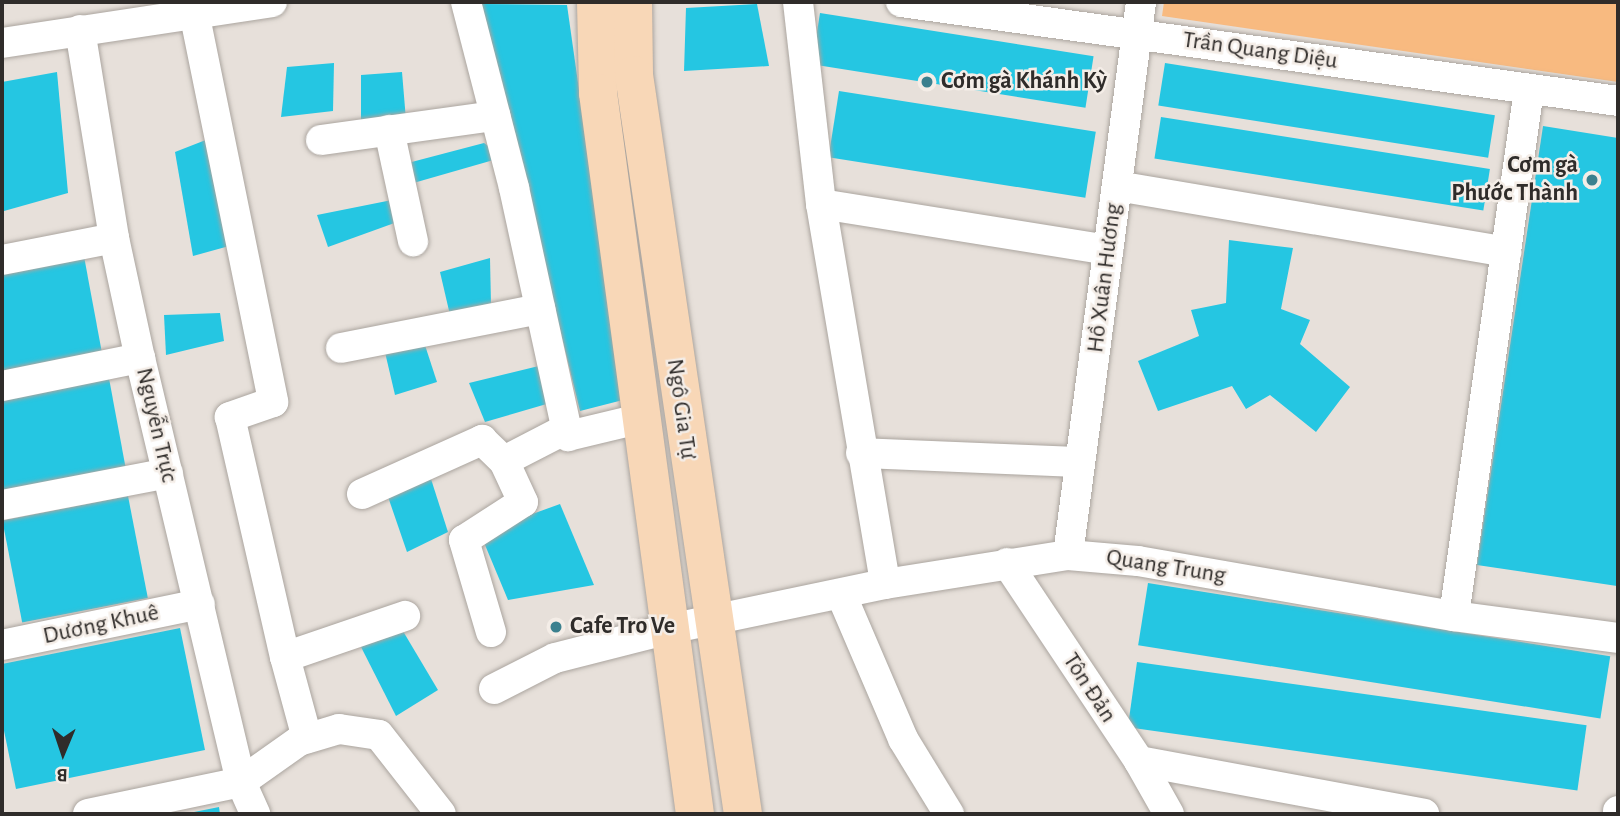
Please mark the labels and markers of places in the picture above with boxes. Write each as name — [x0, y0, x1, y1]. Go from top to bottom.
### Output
place label: Cơm gà Khánh Kỳ — [941, 68, 1107, 96]
marker: Cơm gà Khánh Kỳ — [919, 74, 935, 90]
place label: Cơm gà Phước Thành — [1451, 152, 1578, 208]
marker: Cơm gà Phước Thành — [1584, 172, 1600, 188]
place label: Cafe Tro Ve — [570, 613, 675, 641]
marker: Cafe Tro Ve — [548, 619, 564, 635]

